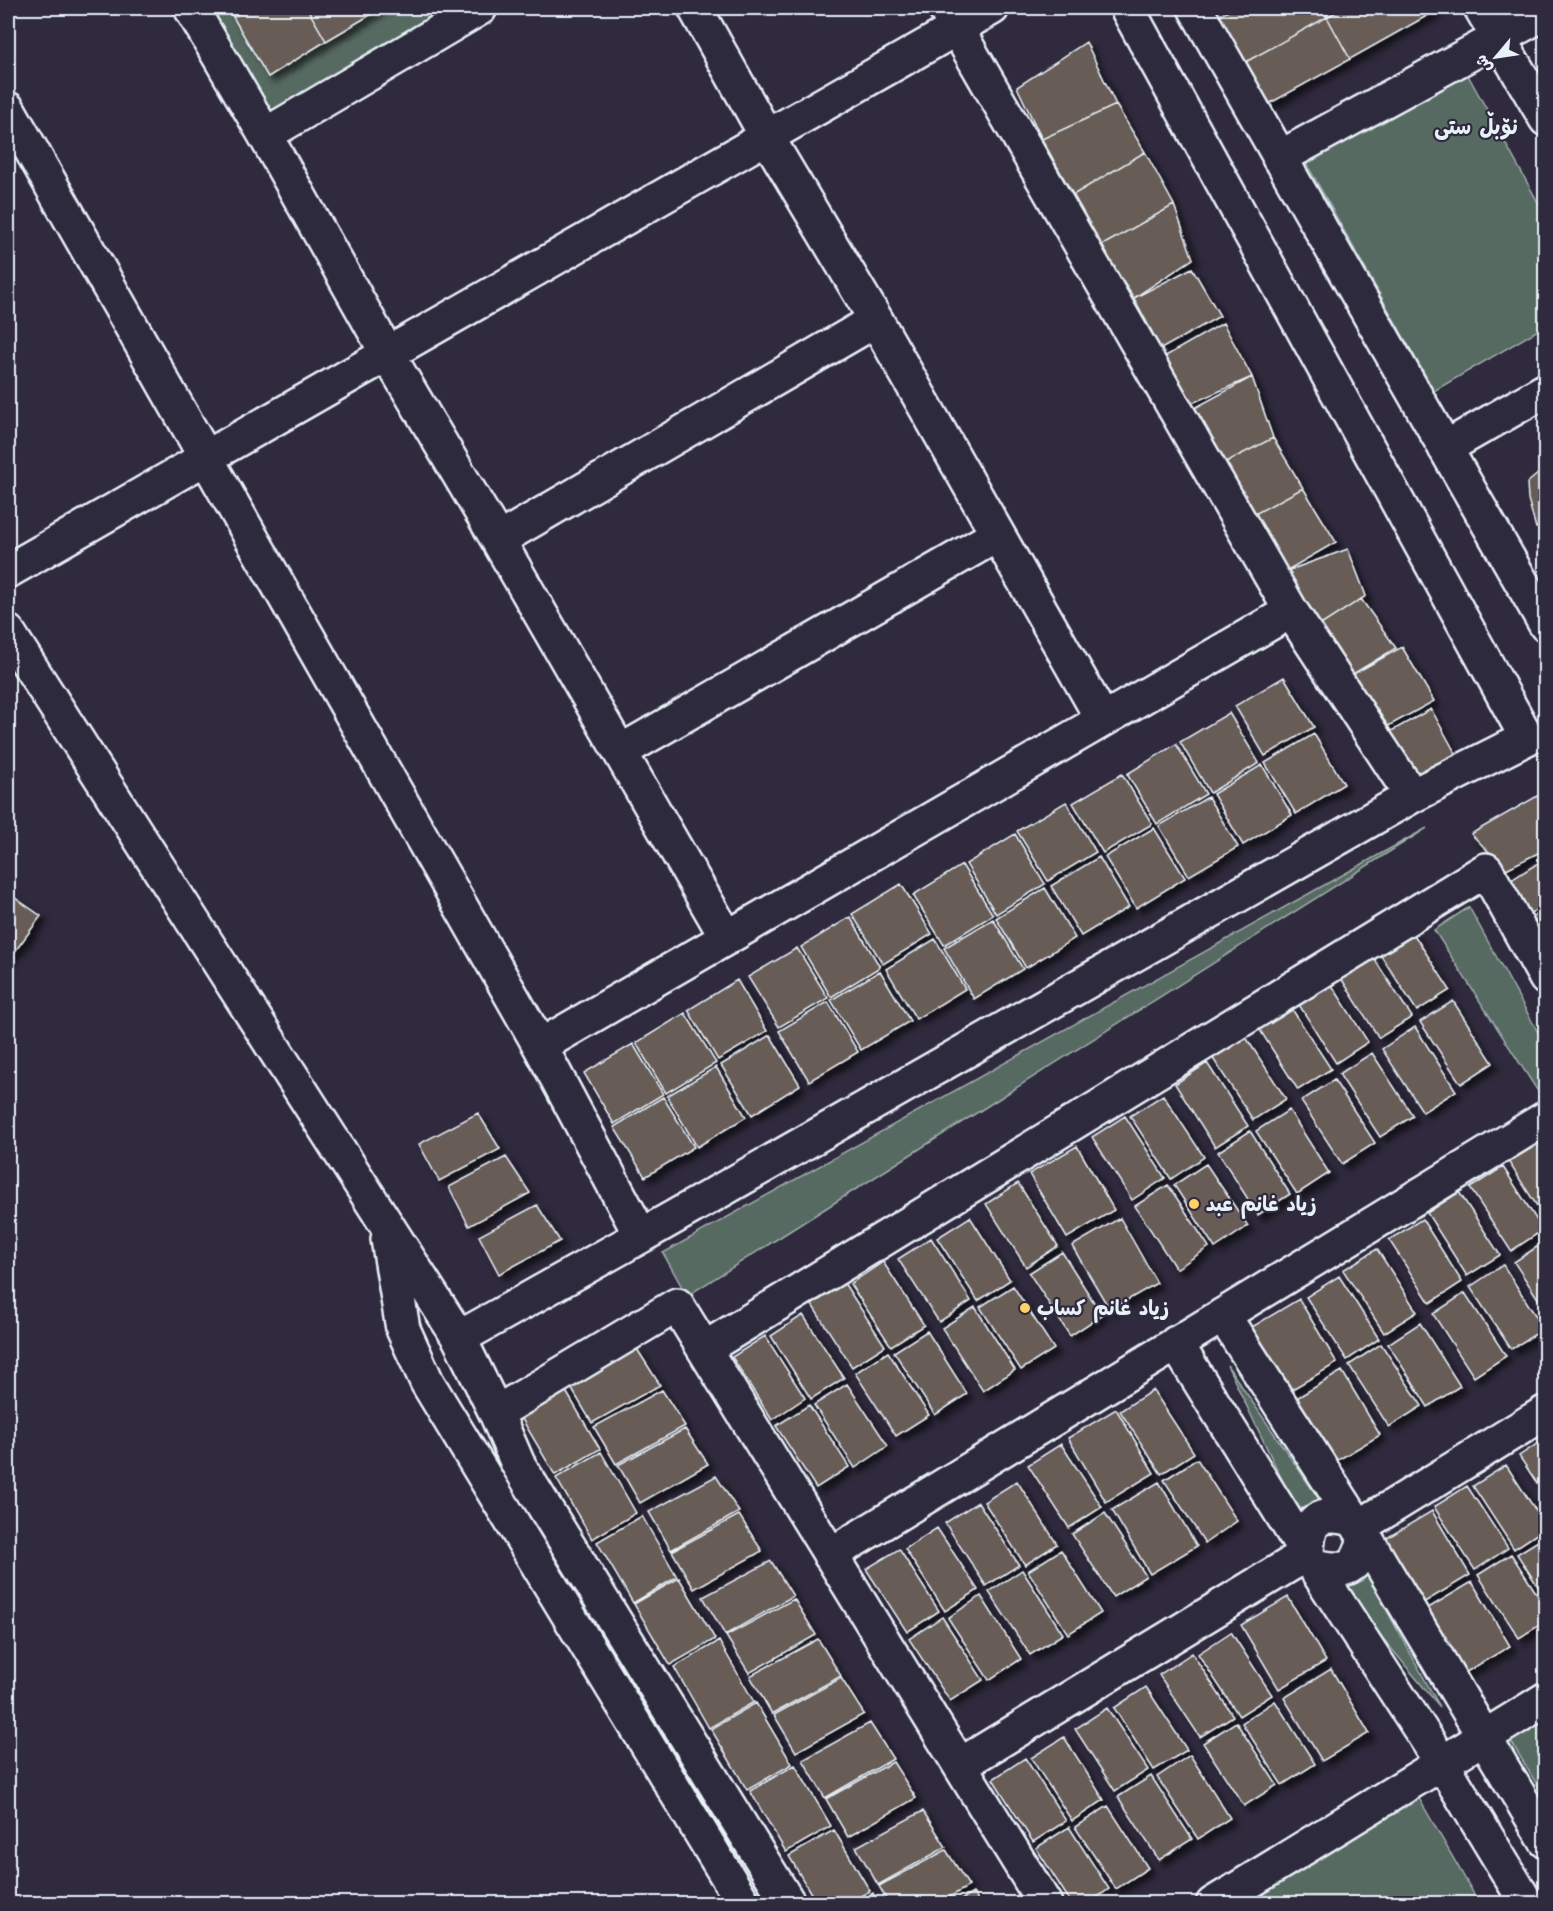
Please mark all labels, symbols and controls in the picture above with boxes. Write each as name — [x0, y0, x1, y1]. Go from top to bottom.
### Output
north arrow — [1466, 27, 1526, 87]
text: ش — [1470, 51, 1498, 77]
district label: نۆبڵ ستی — [1434, 111, 1518, 142]
place label: زياد غانم عبد — [1206, 1191, 1317, 1219]
marker: زياد غانم عبد — [1187, 1197, 1201, 1211]
place label: زياد غانم كساب — [1037, 1295, 1169, 1323]
marker: زياد غانم كساب — [1018, 1301, 1032, 1315]

